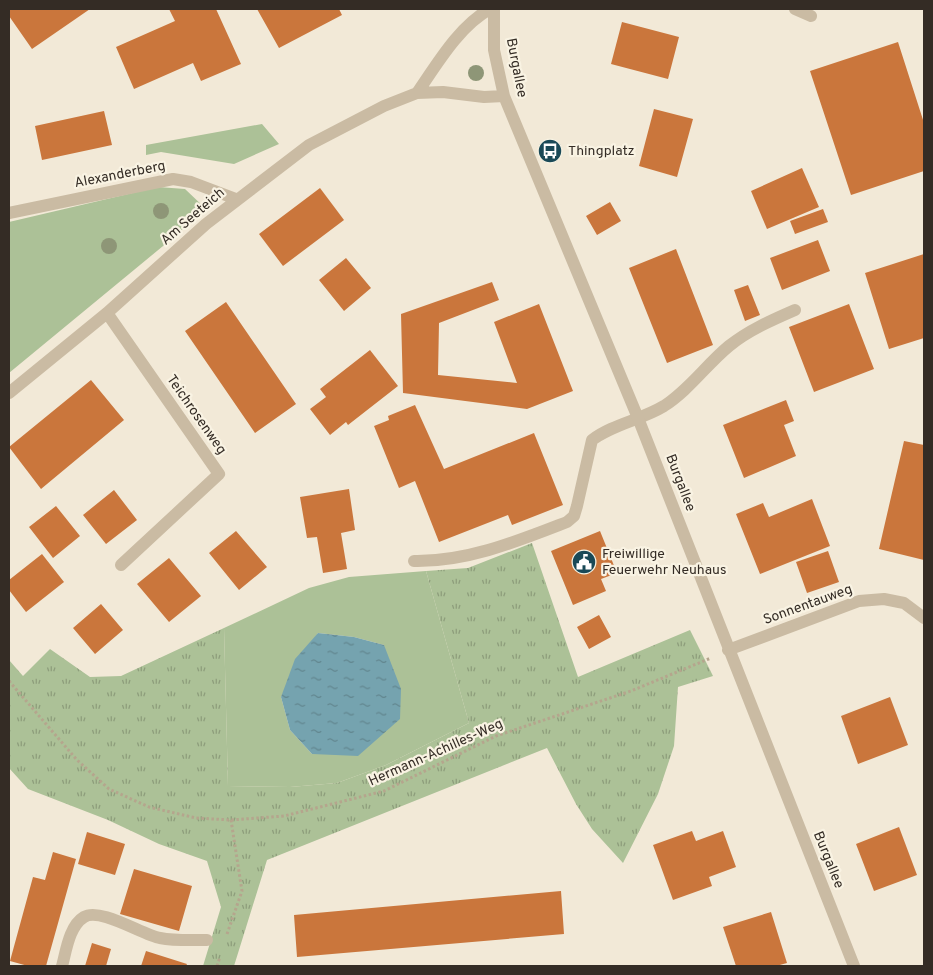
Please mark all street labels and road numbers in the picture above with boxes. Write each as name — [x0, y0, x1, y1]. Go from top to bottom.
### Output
street label: Burgallee — [502, 37, 530, 99]
street label: Alexanderberg — [73, 158, 167, 192]
street label: Am Seeteich — [158, 185, 228, 249]
street label: Teichrosenweg — [162, 372, 230, 458]
street label: Burgallee — [661, 452, 699, 514]
street label: Sonnentauweg — [761, 581, 855, 629]
street label: Hermann-Achilles-Weg — [366, 716, 506, 790]
street label: Burgallee — [809, 829, 847, 891]

